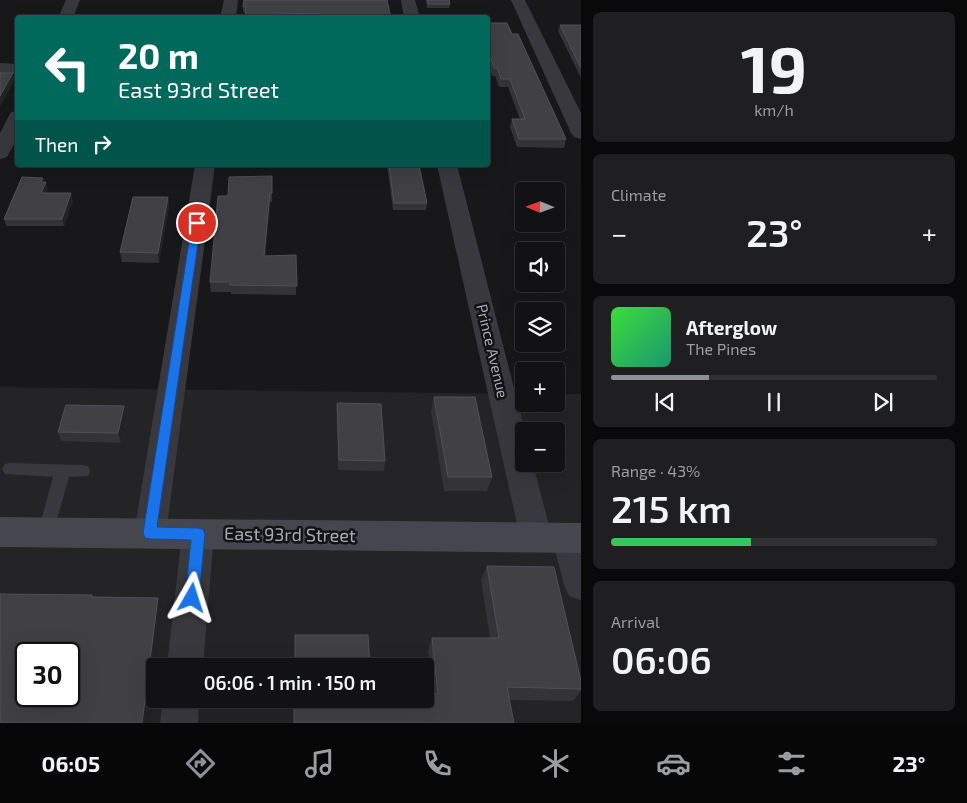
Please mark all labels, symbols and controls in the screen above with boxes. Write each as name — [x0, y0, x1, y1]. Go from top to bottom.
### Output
text: 19 — [741, 28, 807, 106]
text: 20 m — [118, 34, 199, 76]
icon: left — [35, 35, 100, 100]
text: East 93rd Street — [118, 76, 279, 102]
text: km/h — [754, 100, 794, 119]
icon: right — [88, 130, 116, 158]
text: Then — [35, 133, 78, 156]
north arrow — [515, 182, 565, 232]
map controls — [515, 182, 565, 472]
text: Climate — [611, 185, 666, 204]
pin — [176, 202, 218, 244]
icon: arrive — [183, 209, 211, 237]
text: 23° — [746, 209, 803, 255]
text: − — [611, 216, 627, 250]
text: + — [922, 216, 937, 250]
button: sound — [515, 242, 565, 292]
street label: Prince Avenue — [473, 302, 513, 399]
button: layers — [515, 302, 565, 352]
text: Afterglow — [686, 316, 777, 339]
text: The Pines — [686, 339, 756, 358]
button: + — [515, 362, 565, 412]
icon: previous — [651, 388, 679, 416]
icon: pause — [760, 388, 788, 416]
icon: next — [869, 388, 897, 416]
button: − — [515, 422, 565, 472]
text: Range · 43% — [611, 461, 700, 480]
text: 215 km — [611, 485, 732, 531]
street label: East 93rd Street — [224, 522, 356, 546]
position arrow — [165, 571, 217, 623]
text: Arrival — [611, 612, 660, 631]
text: 06:06 — [611, 636, 712, 682]
speed limit sign: 30 — [15, 642, 80, 707]
text: 06:06 · 1 min · 150 m — [204, 671, 376, 694]
icon: directions — [183, 746, 218, 781]
icon: music — [302, 746, 337, 781]
icon: phone — [420, 746, 455, 781]
icon: climate — [538, 746, 573, 781]
icon: car — [656, 746, 691, 781]
icon: filters — [774, 746, 809, 781]
text: 06:05 — [42, 750, 100, 776]
text: 23° — [893, 750, 925, 776]

